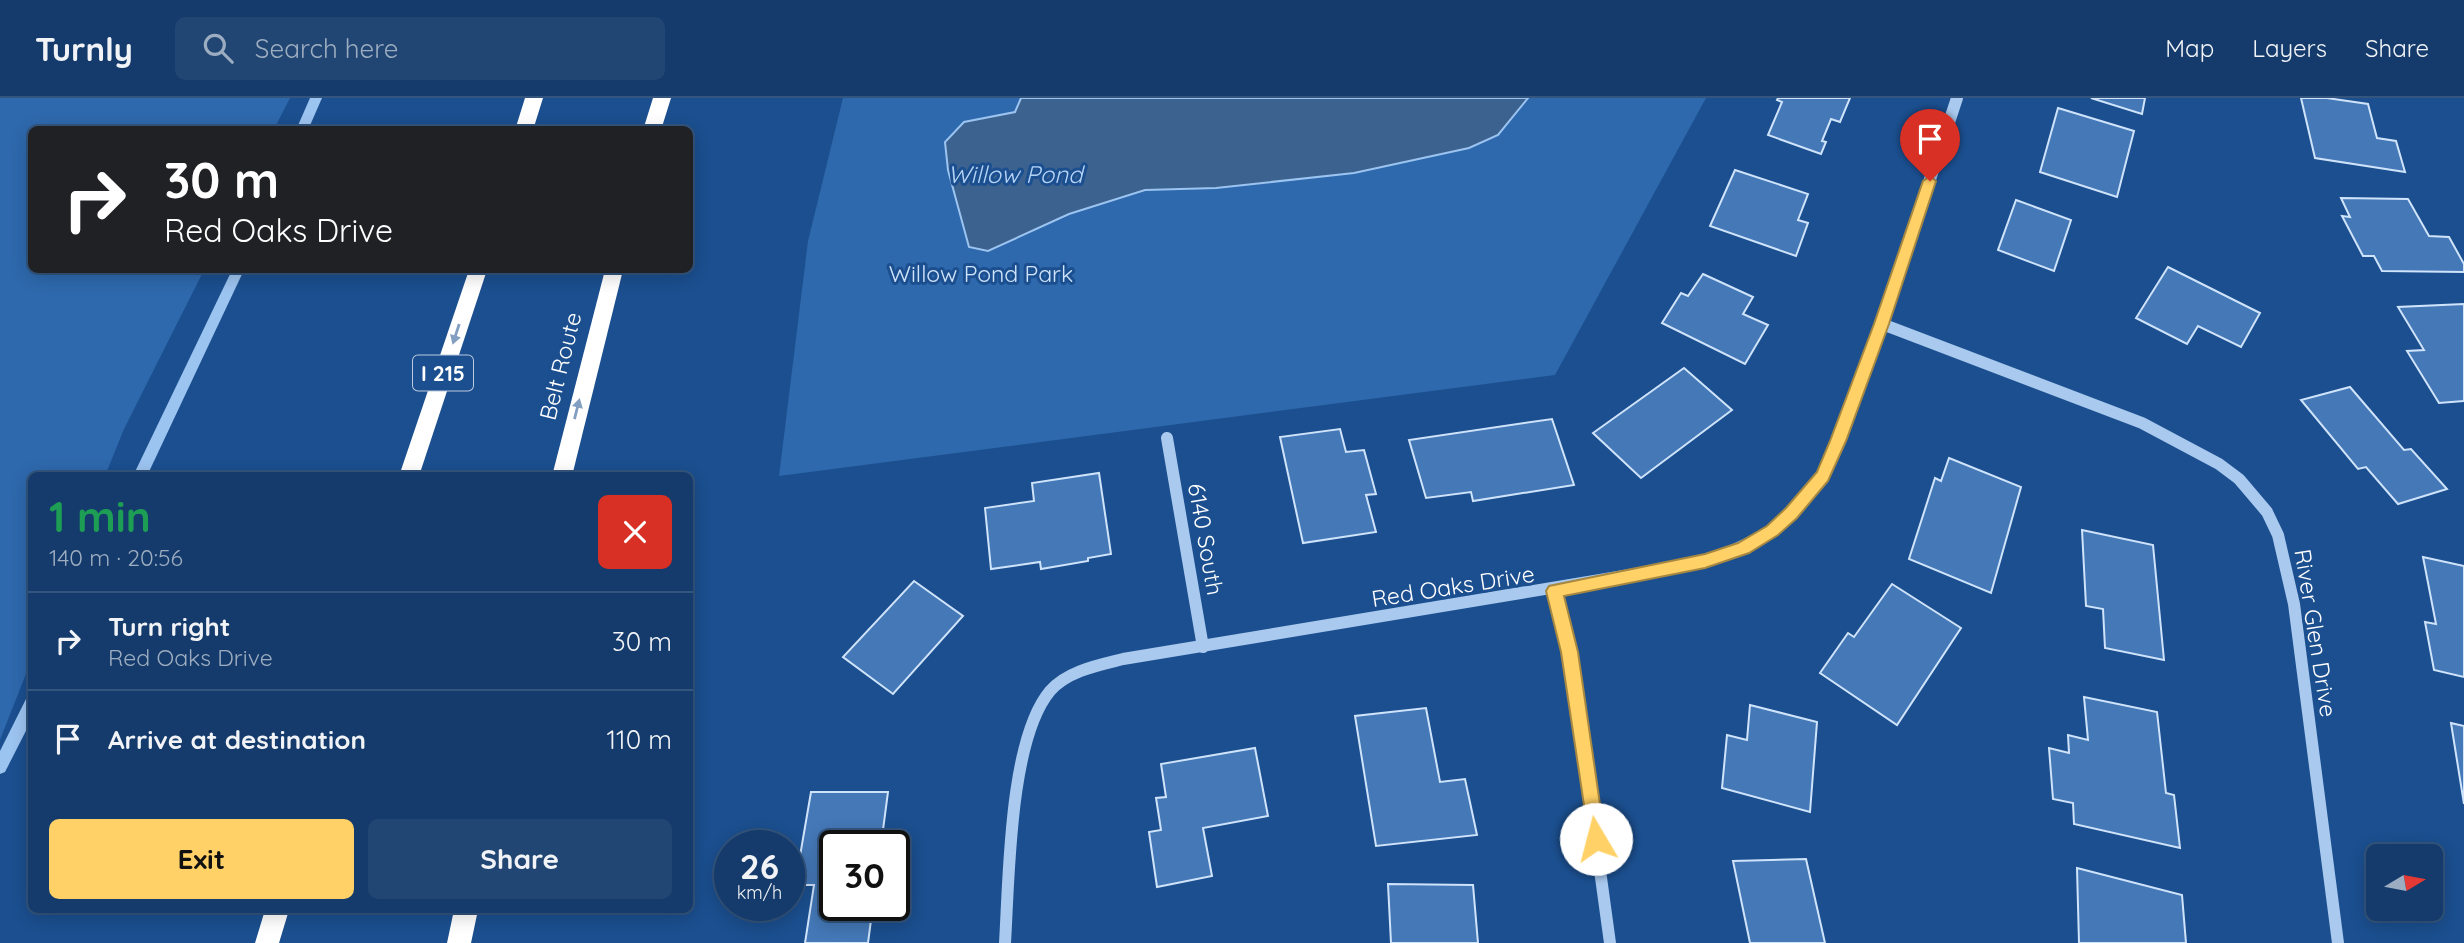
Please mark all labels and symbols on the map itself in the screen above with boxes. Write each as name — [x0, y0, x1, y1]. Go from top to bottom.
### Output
pin — [1900, 109, 1960, 181]
water label: Willow Pond — [947, 159, 1086, 189]
park label: Willow Pond Park — [889, 259, 1073, 288]
street label: Belt Route — [533, 309, 587, 423]
one-way arrow — [450, 324, 461, 345]
road number: I 215 — [413, 356, 473, 390]
one-way arrow — [572, 398, 583, 420]
street label: 6140 South — [1182, 481, 1230, 597]
street label: River Glen Drive — [2288, 547, 2344, 719]
street label: Red Oaks Drive — [1369, 559, 1537, 613]
position arrow — [1559, 802, 1633, 876]
speed limit sign: 30 — [819, 830, 910, 921]
north arrow — [2366, 844, 2443, 920]

